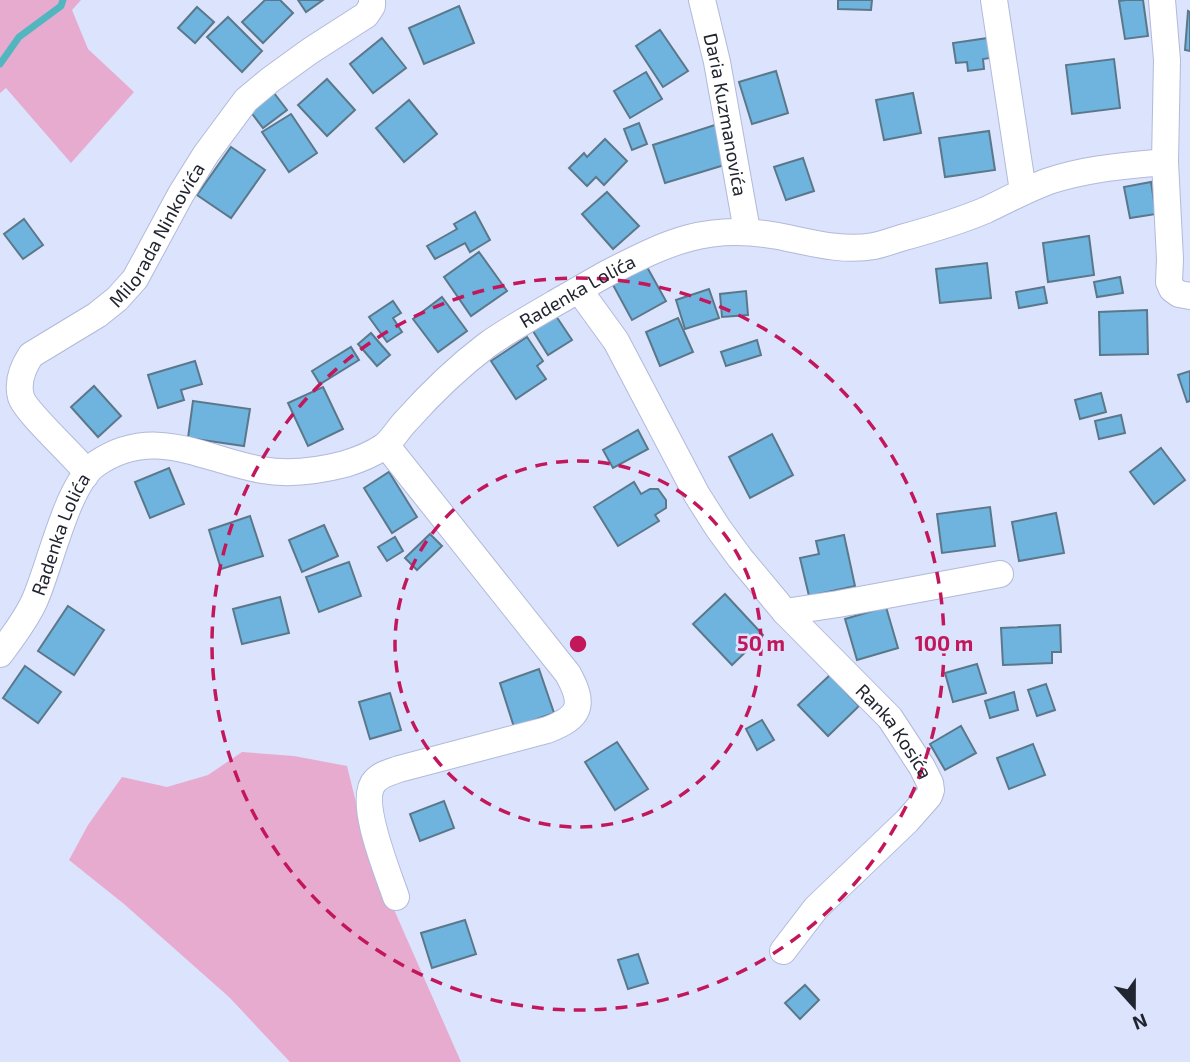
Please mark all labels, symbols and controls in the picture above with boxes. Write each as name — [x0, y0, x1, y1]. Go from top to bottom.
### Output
street label: Daria Kuzmanovića — [699, 31, 753, 198]
street label: Milorada Ninkovića — [104, 158, 209, 311]
street label: Radenka Lolića — [515, 249, 639, 332]
street label: Radenka Lolića — [26, 468, 94, 598]
text: 50 m — [737, 630, 785, 655]
text: 100 m — [915, 630, 973, 655]
centre of rings — [566, 632, 590, 656]
street label: Ranka Kosića — [852, 679, 938, 782]
north arrow — [1099, 971, 1169, 1041]
text: N — [1130, 1009, 1151, 1036]

